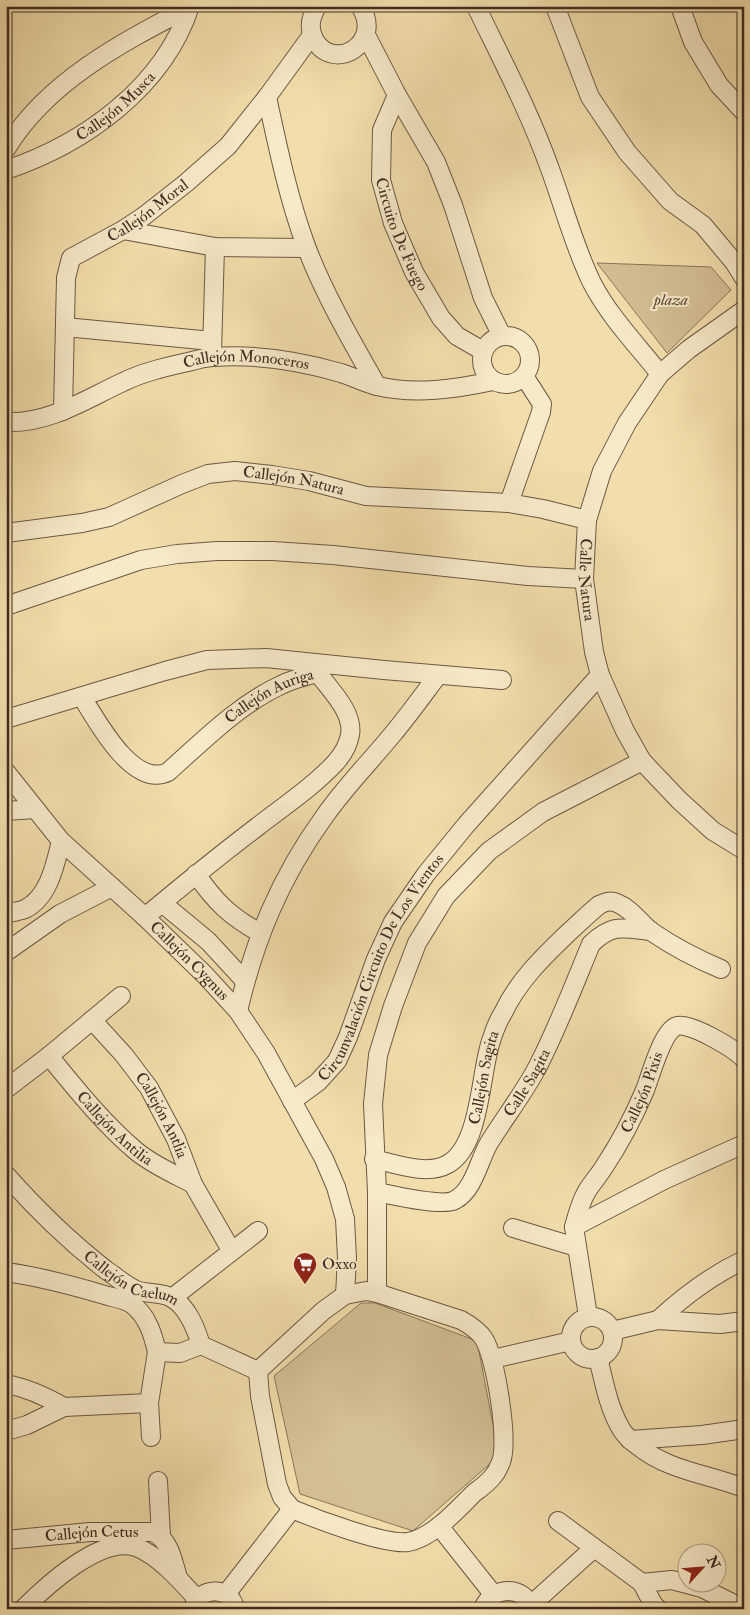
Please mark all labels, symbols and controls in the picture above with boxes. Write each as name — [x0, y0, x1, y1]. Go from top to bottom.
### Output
street label: Callejón Musca — [72, 67, 160, 146]
street label: Callejón Moral — [104, 175, 193, 247]
street label: Circuito De Fuego — [371, 175, 433, 295]
park label: plaza — [651, 290, 688, 310]
street label: Callejón Monoceros — [181, 346, 311, 375]
street label: Callejón Natura — [242, 462, 347, 500]
street label: Calle Natura — [574, 538, 600, 623]
street label: Callejón Auriga — [220, 664, 316, 728]
street label: Circunvalación Circuito De Los Vientos — [313, 850, 448, 1086]
street label: Callejón Cygnus — [145, 917, 233, 1005]
street label: Callejón Sagita — [464, 1027, 504, 1127]
street label: Calle Sagita — [499, 1045, 555, 1121]
street label: Callejón Pixis — [616, 1049, 668, 1137]
street label: Callejón Antlia — [131, 1068, 192, 1161]
street label: Callejón Antilia — [72, 1087, 157, 1170]
street label: Callejón Caelum — [79, 1246, 183, 1310]
supermarket icon: Oxxo — [292, 1251, 318, 1285]
place label: Oxxo — [322, 1254, 357, 1274]
street label: Callejón Cetus — [44, 1522, 138, 1546]
north arrow — [678, 1542, 728, 1592]
text: N — [702, 1552, 724, 1572]

